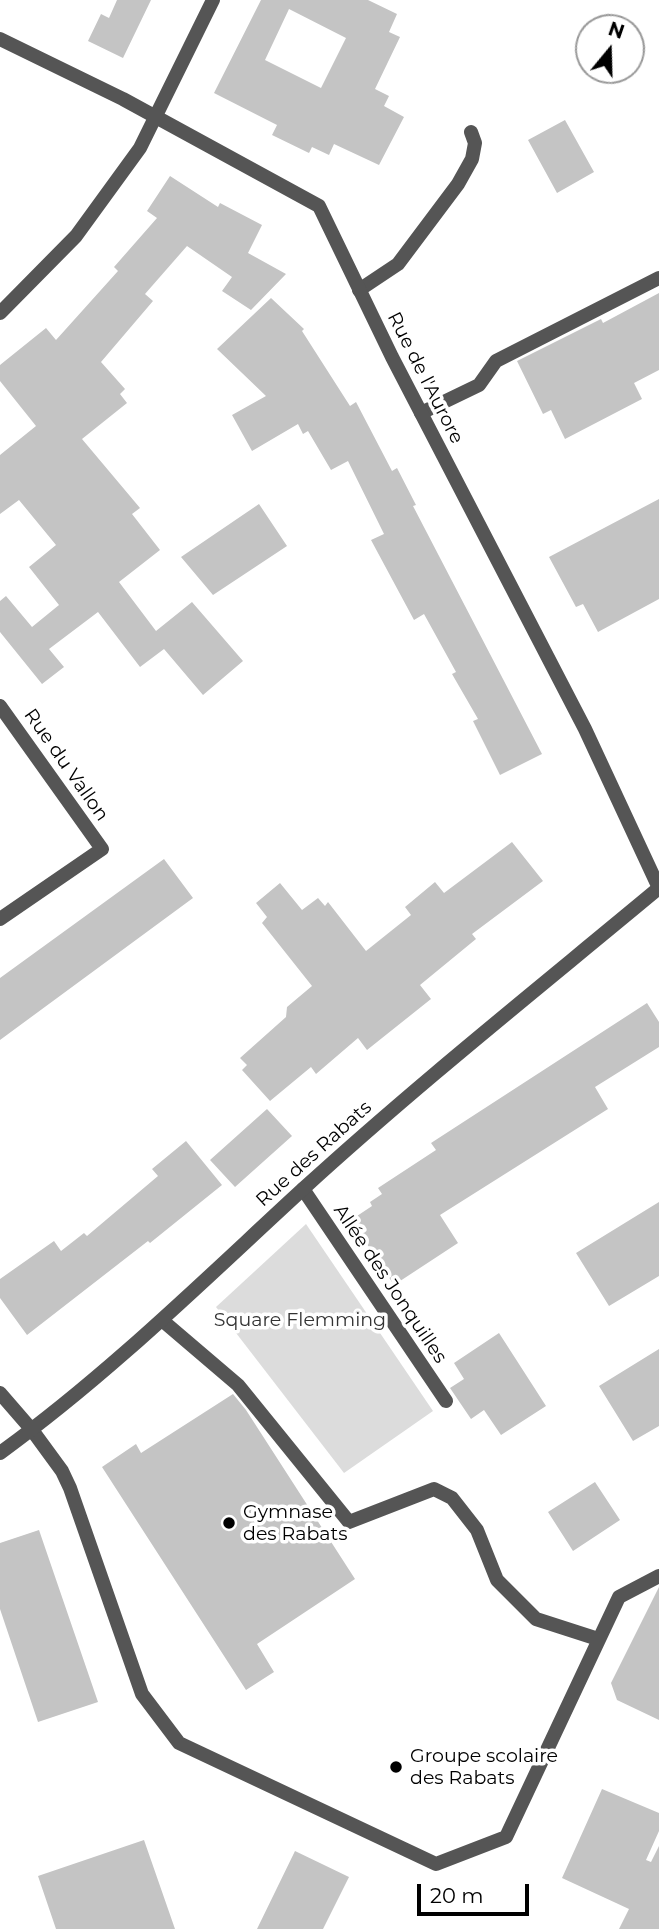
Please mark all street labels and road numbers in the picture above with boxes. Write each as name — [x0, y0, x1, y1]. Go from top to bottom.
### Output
street label: Rue de l'Aurore — [382, 308, 468, 448]
street label: Rue du Vallon — [19, 704, 113, 826]
street label: Rue des Rabats — [252, 1096, 376, 1212]
street label: Allée des Jonquilles — [328, 1200, 452, 1368]

